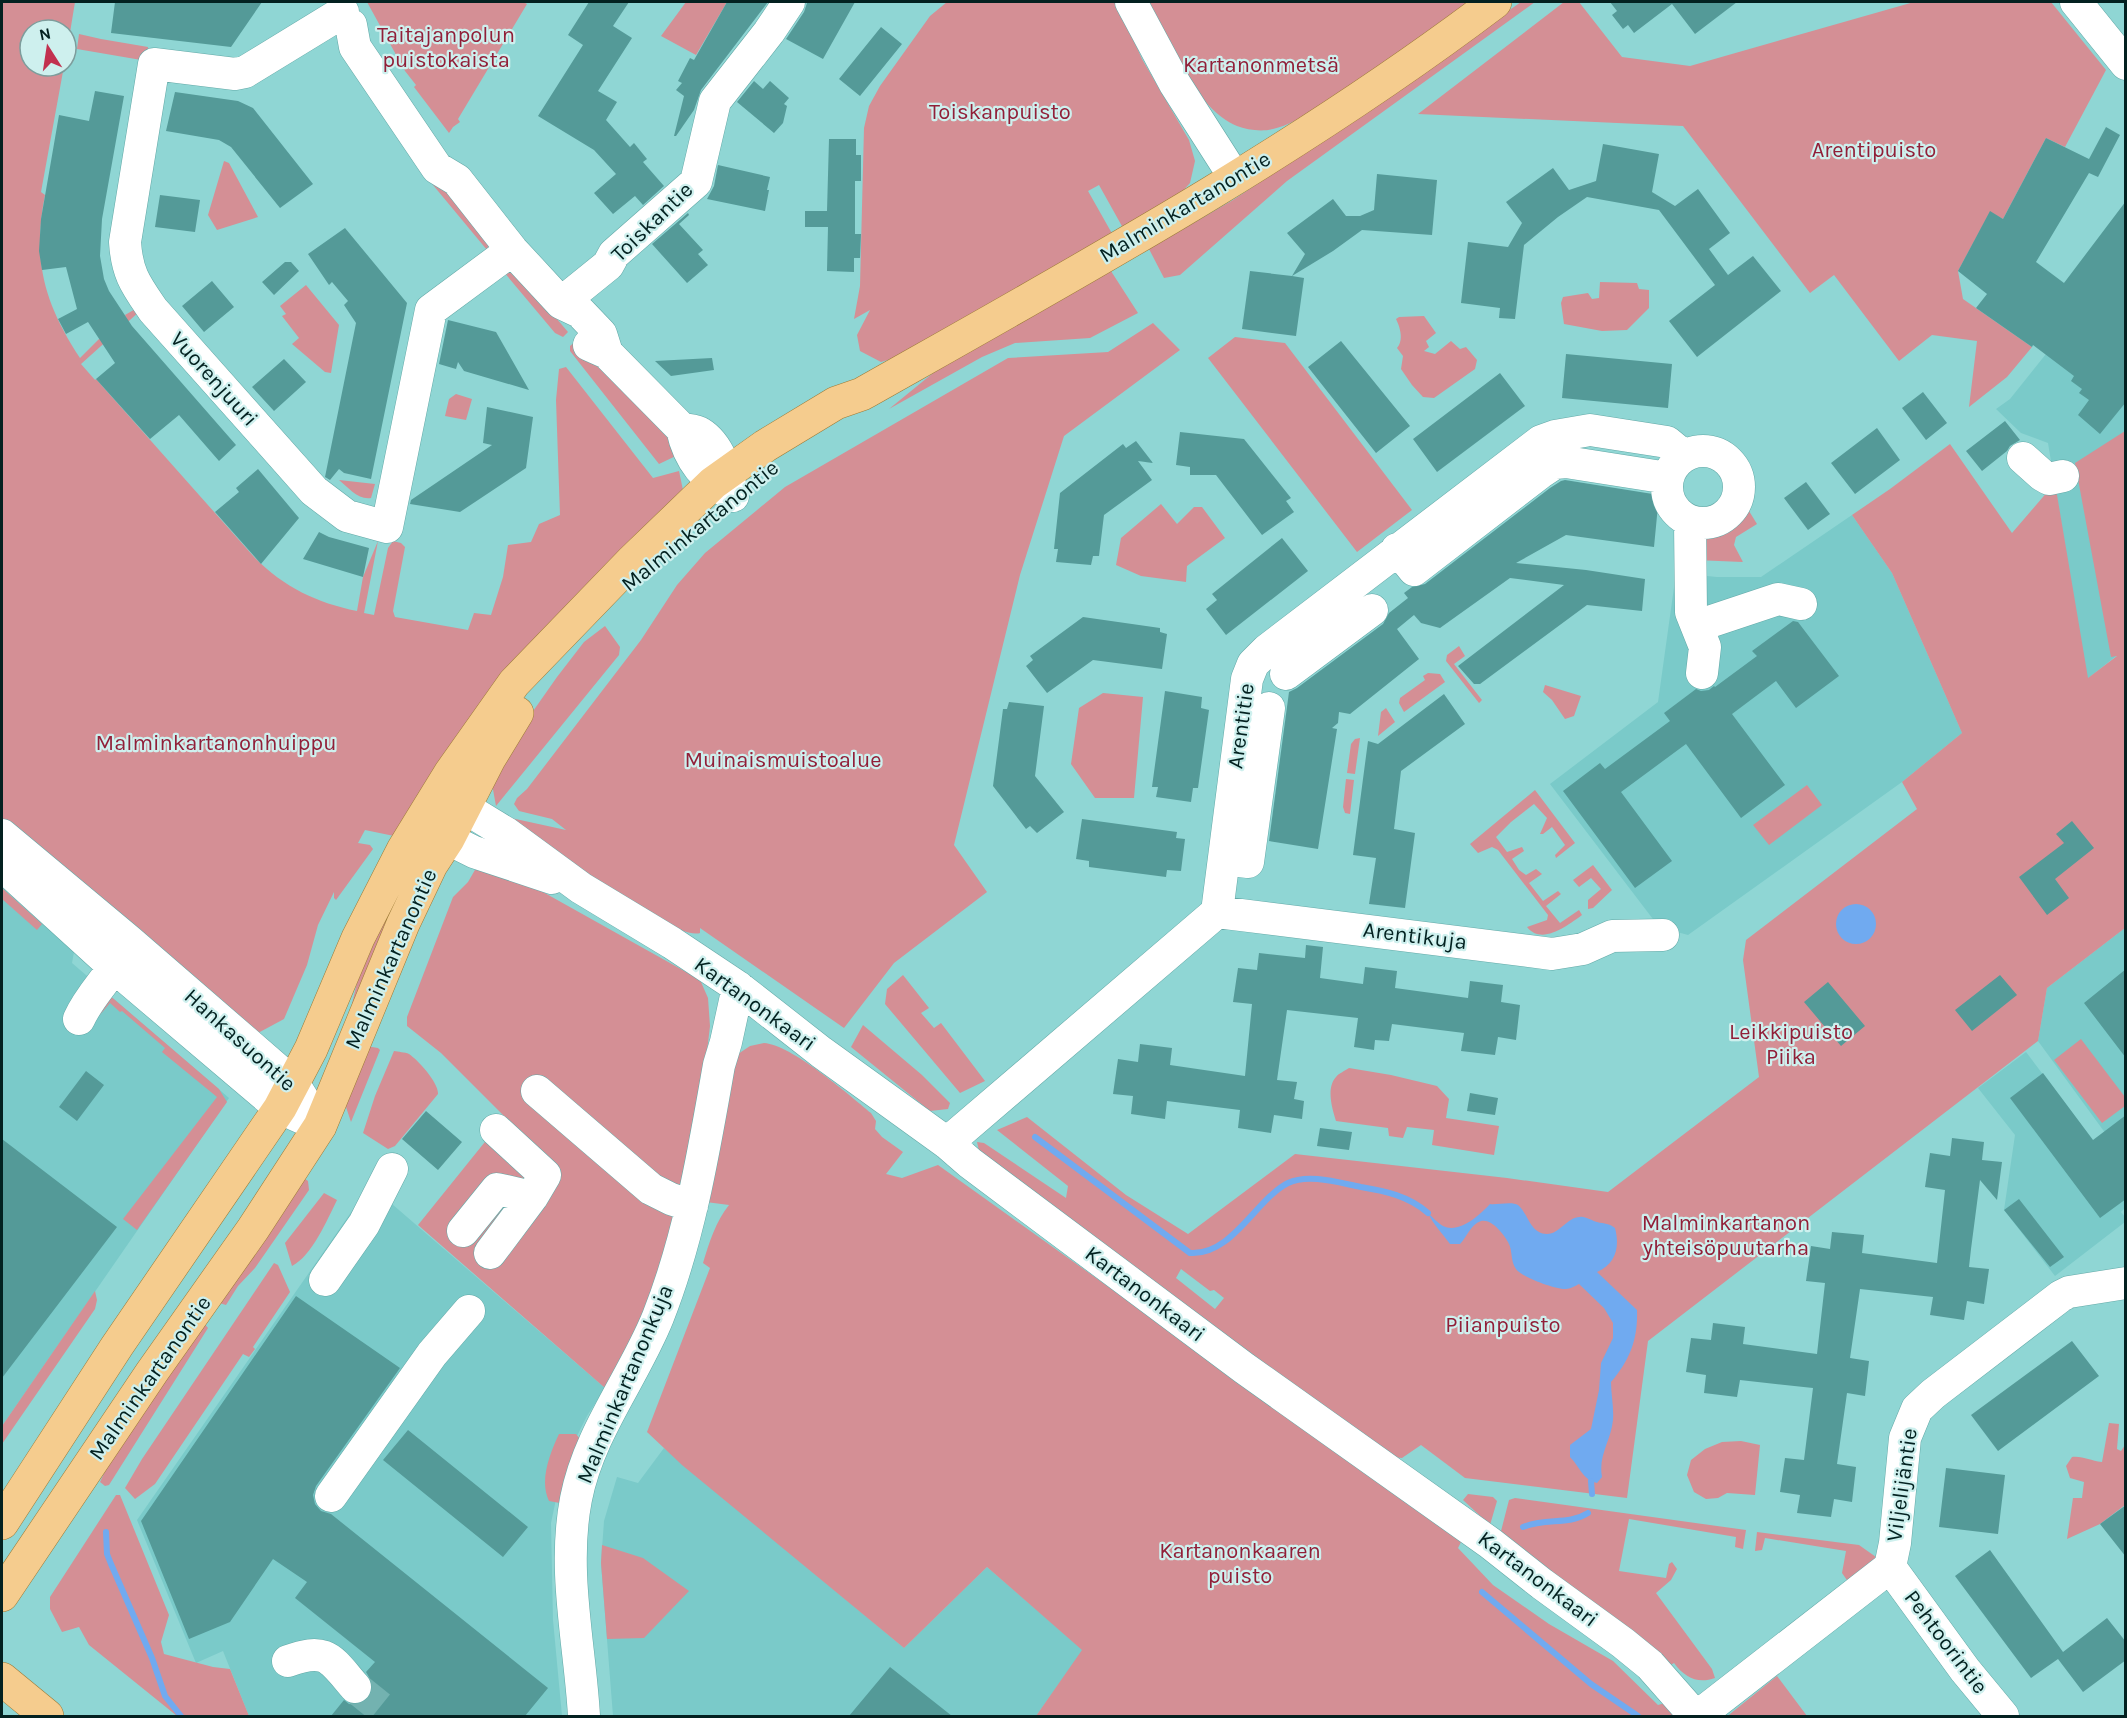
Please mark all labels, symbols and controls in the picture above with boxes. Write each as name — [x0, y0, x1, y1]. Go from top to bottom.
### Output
north arrow — [18, 18, 78, 78]
park label: Taitajanpolun puistokaista — [377, 22, 515, 73]
text: N — [37, 23, 53, 44]
park label: Kartanonmetsä — [1183, 52, 1339, 78]
park label: Toiskanpuisto — [929, 99, 1071, 125]
park label: Arentipuisto — [1812, 137, 1936, 163]
street label: Malminkartanontie — [1095, 146, 1275, 268]
street label: Toiskantie — [606, 177, 698, 267]
street label: Vuorenjuuri — [165, 326, 263, 432]
street label: Malminkartanontie — [616, 455, 784, 597]
street label: Arentitie — [1222, 682, 1260, 770]
park label: Malminkartanonhuippu — [96, 730, 336, 756]
park label: Muinaismuistoalue — [684, 747, 882, 773]
street label: Malminkartanontie — [339, 865, 443, 1053]
street label: Arentikuja — [1361, 917, 1469, 955]
street label: Kartanonkaari — [689, 951, 821, 1057]
street label: Hankasuontie — [179, 983, 301, 1097]
park label: Leikkipuisto Piika — [1729, 1019, 1853, 1070]
park label: Malminkartanon yhteisöpuutarha — [1642, 1210, 1810, 1261]
street label: Kartanonkaari — [1080, 1240, 1210, 1348]
street label: Malminkartanonkuja — [571, 1281, 679, 1487]
street label: Malminkartanontie — [83, 1291, 217, 1465]
park label: Piianpuisto — [1445, 1312, 1561, 1338]
street label: Viljelijäntie — [1881, 1427, 1923, 1543]
street label: Kartanonkaari — [1473, 1525, 1603, 1633]
park label: Kartanonkaaren puisto — [1159, 1538, 1321, 1589]
street label: Pehtoorintie — [1899, 1585, 1993, 1699]

